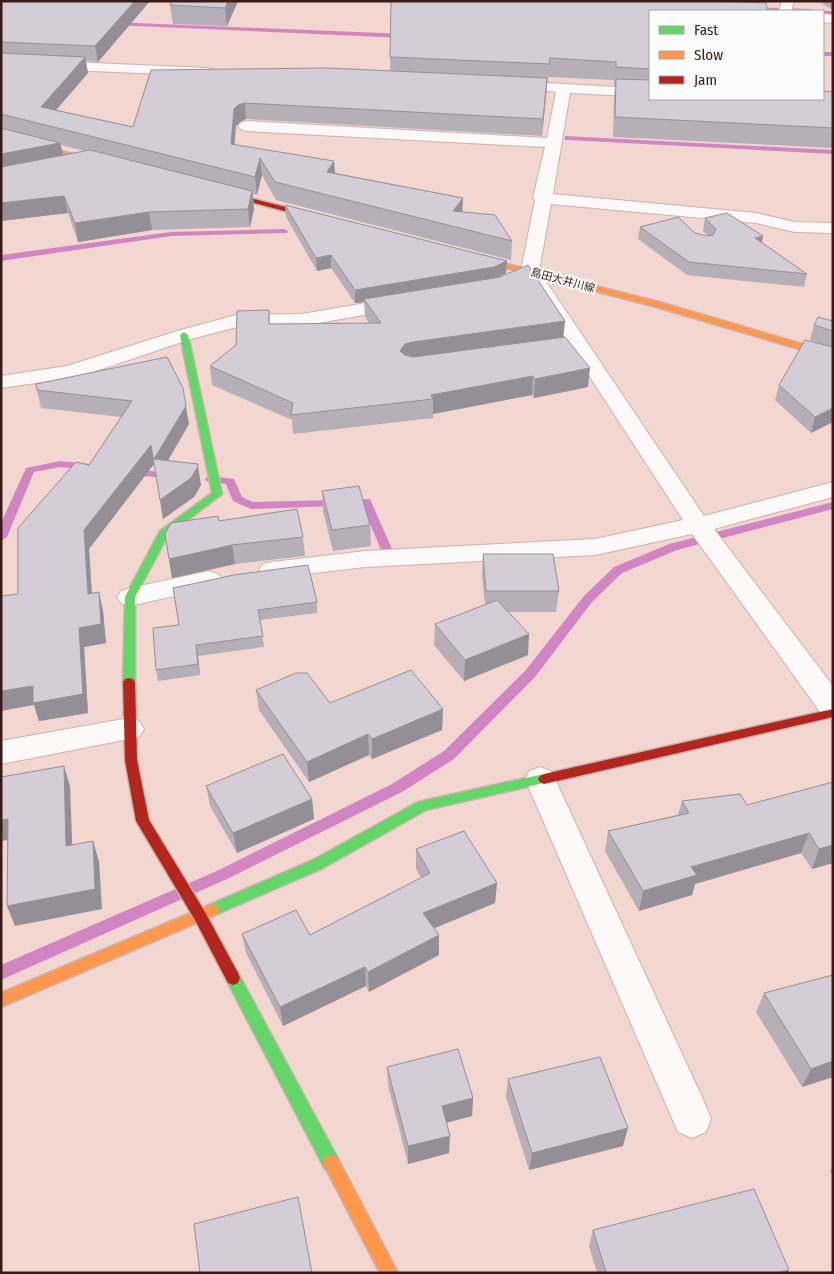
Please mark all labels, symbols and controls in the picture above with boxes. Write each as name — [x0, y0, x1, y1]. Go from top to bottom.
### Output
legend — [649, 10, 824, 100]
text: Fast — [694, 21, 718, 39]
text: Slow — [694, 46, 723, 64]
text: Jam — [694, 71, 717, 89]
street label: 島田大井川線 — [529, 266, 596, 295]

